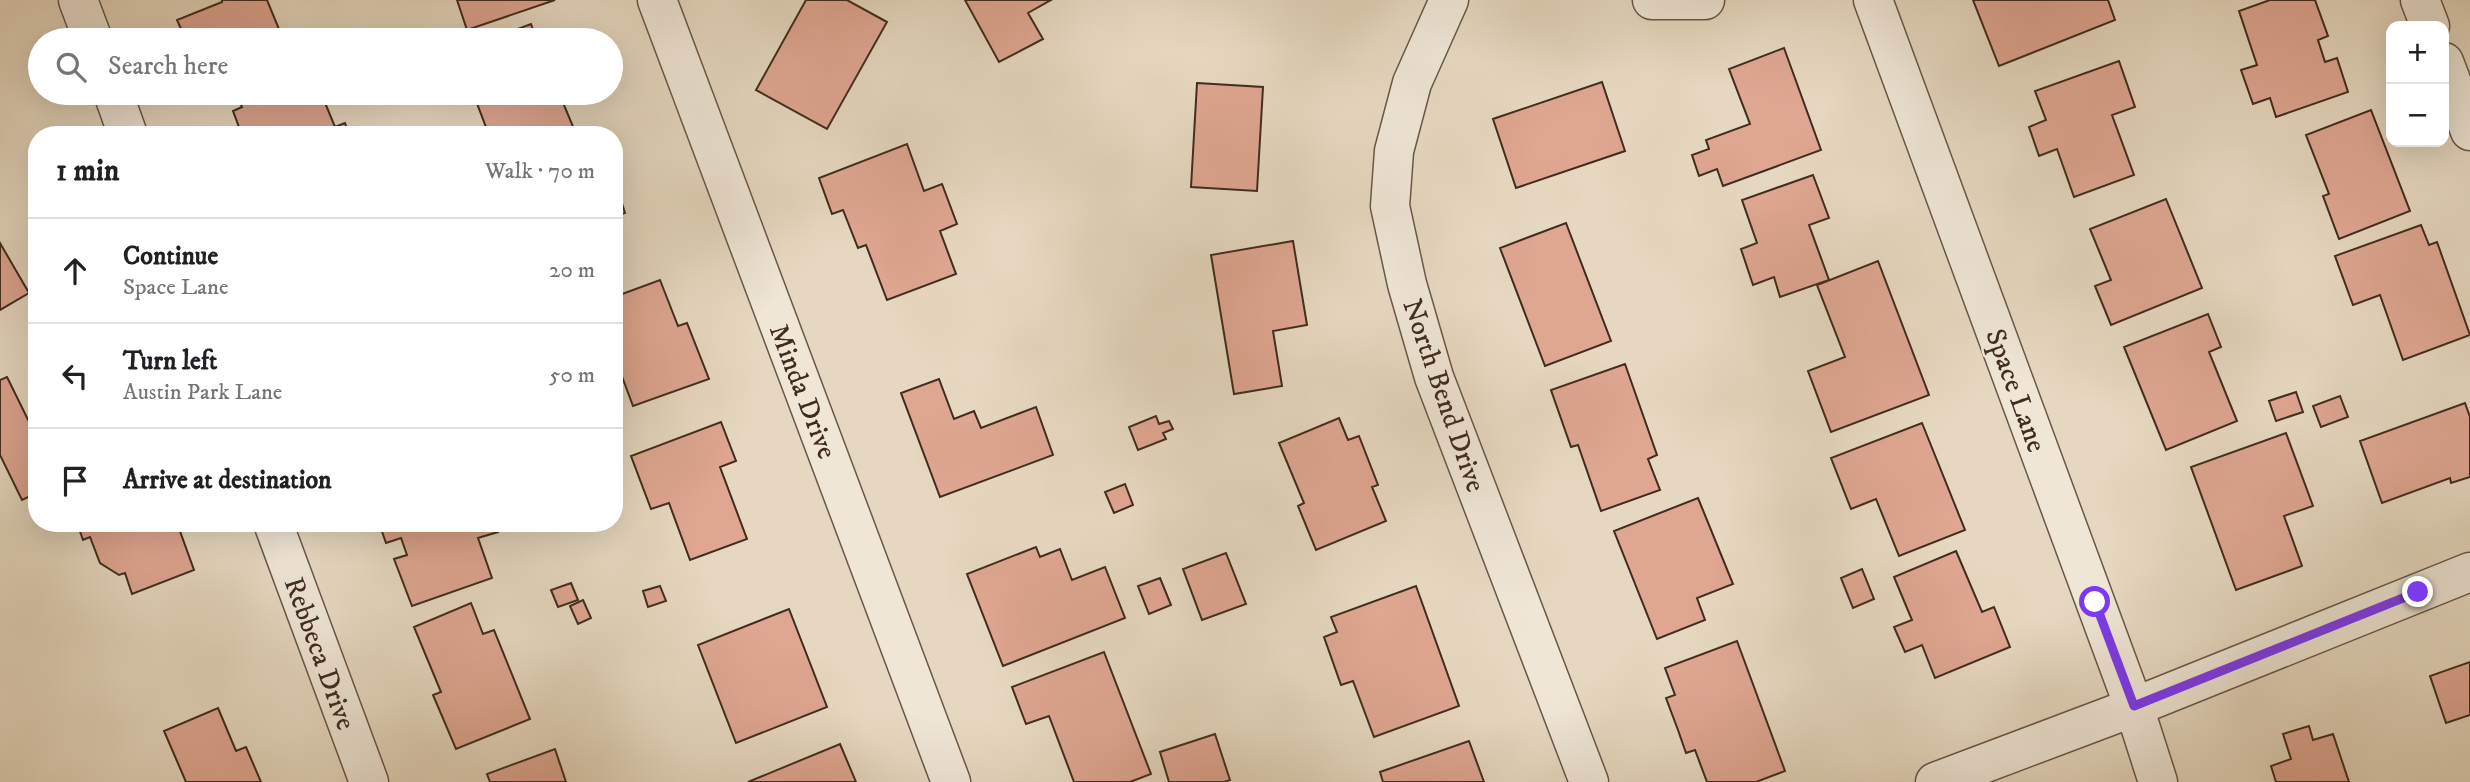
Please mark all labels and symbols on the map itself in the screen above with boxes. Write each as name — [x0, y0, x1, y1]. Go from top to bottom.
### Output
street label: North Bend Drive — [1394, 294, 1493, 497]
street label: Minda Drive — [761, 319, 844, 464]
street label: Space Lane — [1977, 324, 2054, 457]
street label: Rebbeca Drive — [276, 572, 363, 735]
route end — [2402, 576, 2433, 607]
route start — [2079, 586, 2110, 617]

